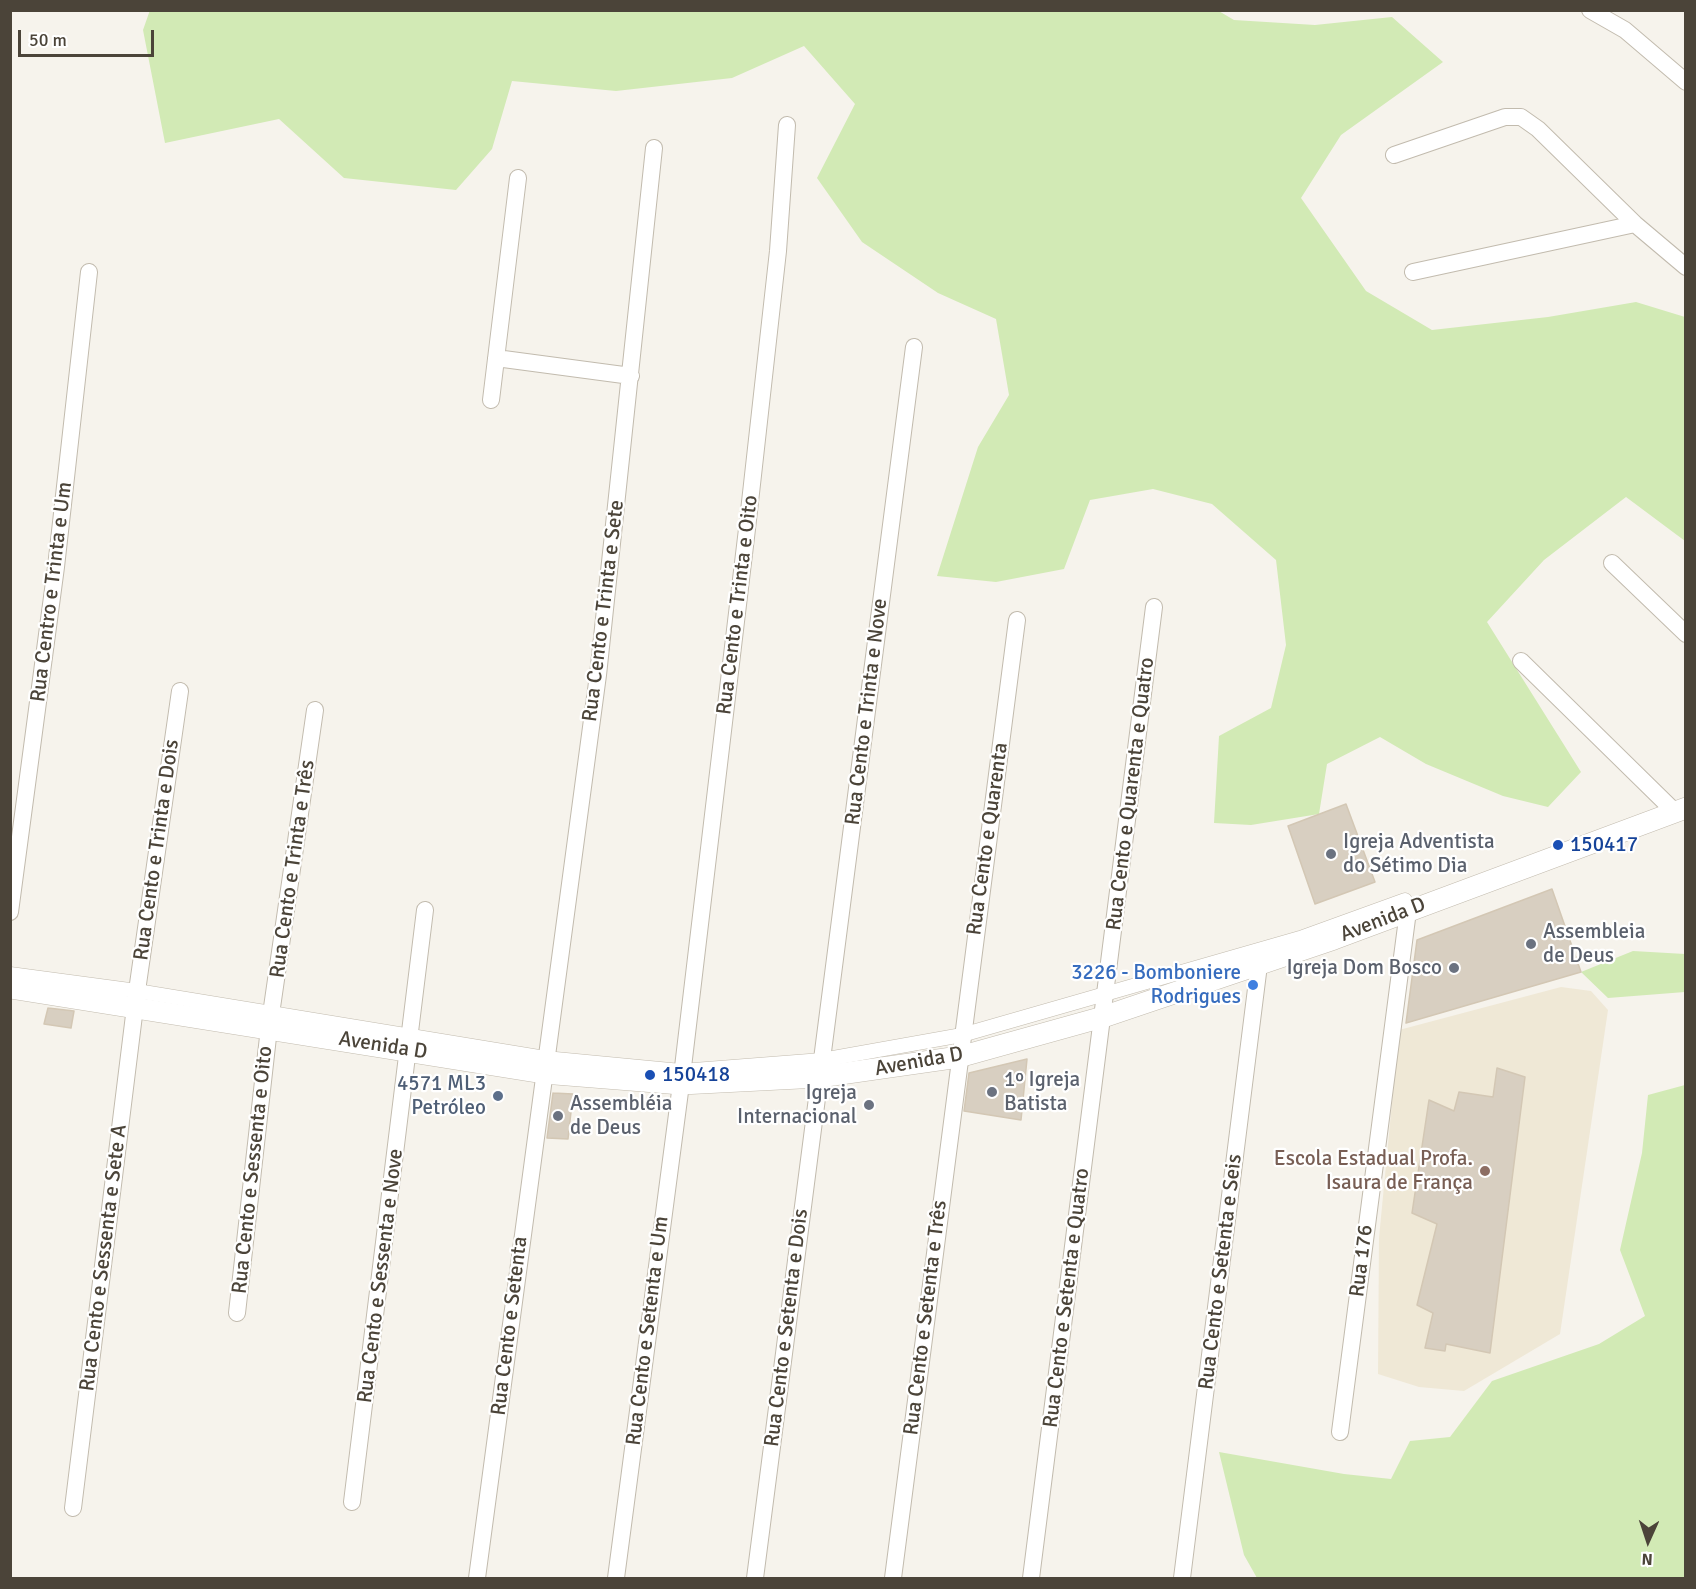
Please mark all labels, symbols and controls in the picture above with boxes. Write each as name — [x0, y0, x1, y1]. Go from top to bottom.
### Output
scale bar — [21, 18, 158, 56]
text: 50 m — [29, 29, 67, 51]
street label: Rua Centro e Trinta e Um — [26, 480, 78, 704]
street label: Rua Cento e Trinta e Oito — [712, 494, 764, 716]
street label: Rua Cento e Trinta e Sete — [578, 499, 630, 723]
street label: Rua Cento e Trinta e Nove — [841, 597, 893, 827]
street label: Rua Cento e Quarenta e Quatro — [1102, 656, 1160, 932]
street label: Rua Cento e Trinta e Dois — [129, 738, 185, 962]
street label: Rua Cento e Quarenta — [962, 741, 1014, 937]
street label: Rua Cento e Trinta e Três — [265, 758, 321, 980]
place label: Igreja Adventista do Sétimo Dia — [1343, 829, 1495, 879]
place label: 150417 — [1570, 832, 1638, 858]
marker: 150417 — [1551, 838, 1565, 852]
marker: Igreja Adventista do Sétimo Dia — [1324, 847, 1338, 861]
street label: Avenida D — [1337, 892, 1429, 948]
place label: Assembleia de Deus — [1543, 919, 1645, 969]
marker: Assembleia de Deus — [1524, 937, 1538, 951]
place label: Igreja Dom Bosco — [1286, 955, 1442, 981]
place label: 3226 - Bomboniere Rodrigues — [1071, 960, 1241, 1010]
marker: Igreja Dom Bosco — [1447, 961, 1461, 975]
marker: 3226 - Bomboniere Rodrigues — [1246, 978, 1260, 992]
street label: Avenida D — [337, 1027, 429, 1065]
street label: Avenida D — [873, 1042, 965, 1082]
street label: Rua Cento e Sessenta e Oito — [227, 1045, 279, 1295]
place label: 150418 — [662, 1062, 730, 1088]
place label: 1º Igreja Batista — [1004, 1067, 1080, 1117]
marker: 150418 — [643, 1068, 657, 1082]
place label: 4571 ML3 Petróleo — [397, 1071, 486, 1121]
place label: Igreja Internacional — [737, 1080, 857, 1130]
marker: 1º Igreja Batista — [985, 1085, 999, 1099]
marker: 4571 ML3 Petróleo — [491, 1089, 505, 1103]
place label: Assembléia de Deus — [570, 1091, 672, 1141]
marker: Igreja Internacional — [862, 1098, 876, 1112]
marker: Assembléia de Deus — [551, 1109, 565, 1123]
street label: Rua Cento e Sessenta e Sete A — [75, 1123, 133, 1393]
place label: Escola Estadual Profa. Isaura de França — [1274, 1146, 1473, 1196]
street label: Rua Cento e Sessenta e Nove — [353, 1147, 409, 1405]
street label: Rua Cento e Setenta e Seis — [1194, 1153, 1248, 1391]
marker: Escola Estadual Profa. Isaura de França — [1478, 1164, 1492, 1178]
street label: Rua Cento e Setenta e Quatro — [1039, 1167, 1095, 1429]
street label: Rua Cento e Setenta e Três — [899, 1199, 953, 1437]
street label: Rua Cento e Setenta e Dois — [760, 1208, 814, 1448]
street label: Rua Cento e Setenta e Um — [621, 1215, 675, 1447]
street label: Rua 176 — [1345, 1223, 1379, 1299]
street label: Rua Cento e Setenta — [486, 1235, 534, 1417]
north arrow — [1618, 1511, 1678, 1571]
text: N — [1641, 1549, 1653, 1569]

